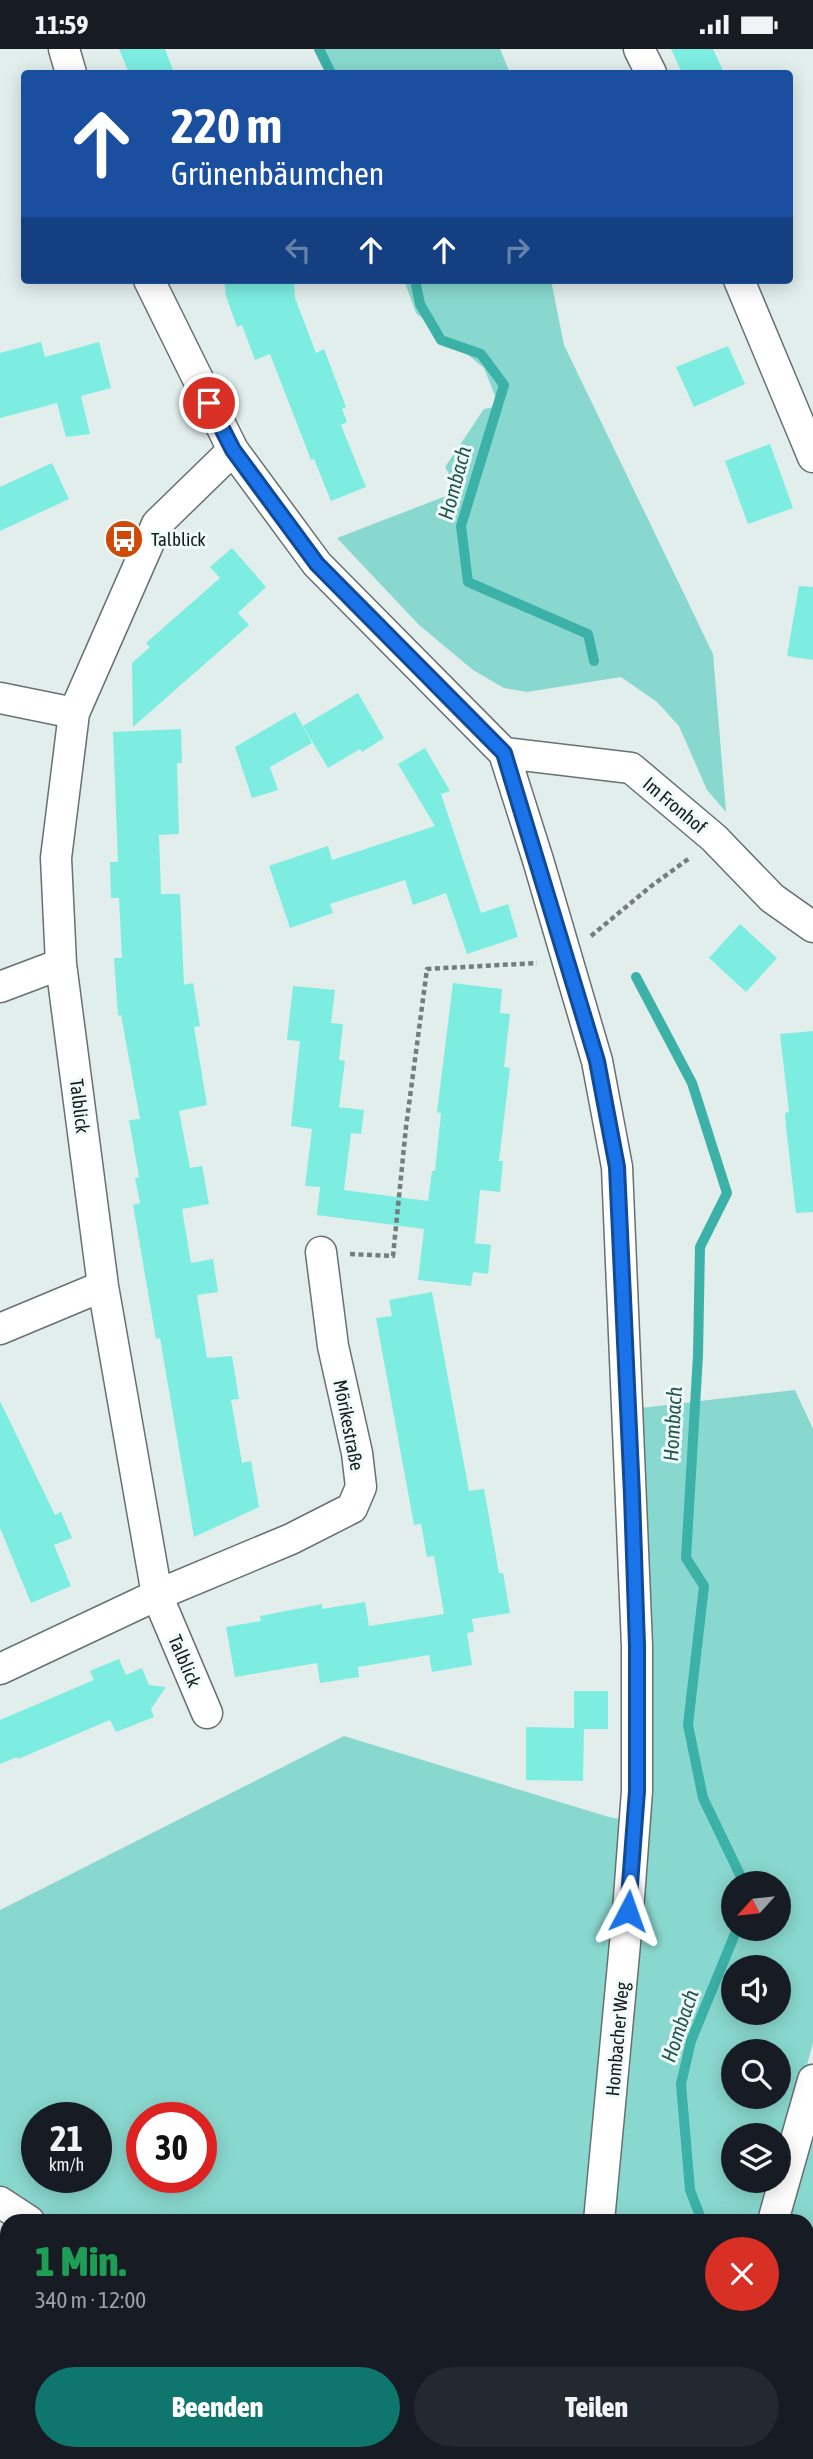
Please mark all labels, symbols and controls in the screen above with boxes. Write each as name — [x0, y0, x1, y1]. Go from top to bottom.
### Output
text: 11:59 — [35, 10, 89, 40]
text: 220 m — [171, 97, 282, 153]
icon: ahead — [56, 98, 147, 189]
text: Grünenbäumchen — [171, 155, 384, 192]
icon: left — [279, 231, 317, 269]
icon: ahead — [352, 231, 390, 269]
icon: ahead — [425, 231, 463, 269]
icon: right — [498, 231, 536, 269]
pin — [179, 373, 239, 433]
icon: arrive — [190, 384, 228, 422]
water label: Hombach — [433, 443, 475, 522]
bus stop icon: Talblick — [103, 518, 145, 560]
place label: Talblick — [151, 528, 206, 550]
street label: Im Fronhof — [639, 772, 711, 838]
street label: Talblick — [66, 1078, 94, 1135]
street label: Mörikestraße — [329, 1378, 369, 1472]
water label: Hombach — [658, 1386, 686, 1462]
street label: Talblick — [164, 1632, 206, 1691]
north arrow — [721, 1871, 791, 1941]
map controls — [721, 1871, 791, 2193]
position arrow — [591, 1874, 665, 1948]
button: sound — [721, 1955, 791, 2025]
street label: Hombacher Weg — [601, 1980, 633, 2097]
water label: Hombach — [656, 1986, 703, 2065]
button: search — [721, 2039, 791, 2109]
speed limit sign: 30 — [126, 2102, 217, 2193]
text: 21 — [50, 2118, 83, 2158]
button: layers — [721, 2123, 791, 2193]
text: km/h — [49, 2154, 84, 2175]
text: 1 Min. — [35, 2237, 126, 2285]
button: close — [705, 2237, 779, 2311]
text: 340 m · 12:00 — [35, 2287, 146, 2313]
button: Beenden — [35, 2367, 400, 2447]
button: Teilen — [414, 2367, 779, 2447]

